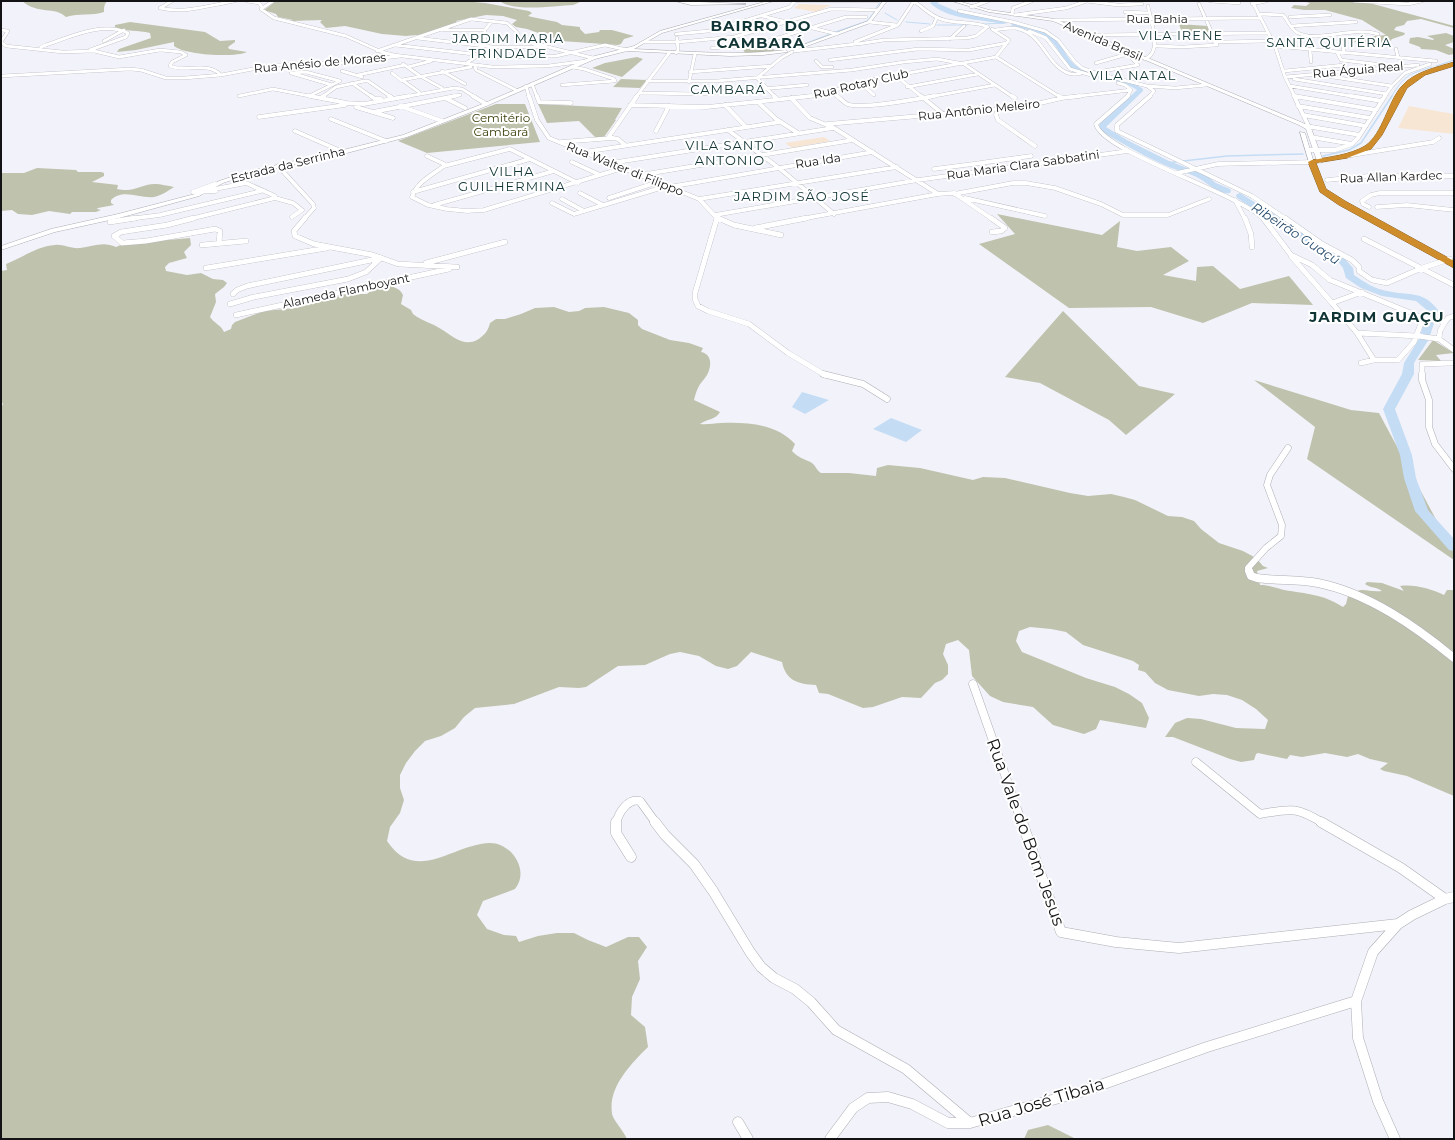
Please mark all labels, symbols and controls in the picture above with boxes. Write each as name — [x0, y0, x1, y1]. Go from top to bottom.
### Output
street label: Rua Bahia — [1126, 11, 1188, 26]
district label: BAIRRO DO CAMBARÁ — [711, 16, 811, 52]
street label: Avenida Brasil — [1061, 17, 1145, 64]
district label: VILA IRENE — [1139, 27, 1223, 43]
district label: JARDIM MARIA TRINDADE — [451, 30, 564, 61]
district label: SANTA QUITÉRIA — [1266, 34, 1392, 50]
street label: Rua Anésio de Moraes — [253, 49, 387, 76]
street label: Rua Águia Real — [1312, 58, 1404, 81]
street label: Rua Rotary Club — [812, 65, 910, 102]
district label: VILA NATAL — [1090, 67, 1176, 83]
district label: CAMBARÁ — [690, 81, 766, 97]
street label: Rua Antônio Meleiro — [917, 96, 1041, 123]
park label: Cemitério Cambará — [472, 110, 530, 139]
district label: VILA SANTO ANTONIO — [685, 137, 775, 168]
street label: Rua Walter di Filippo — [564, 138, 686, 199]
street label: Estrada da Serrinha — [229, 143, 347, 186]
street label: Rua Maria Clara Sabbatini — [946, 146, 1100, 183]
street label: Rua Ida — [794, 150, 842, 171]
district label: VILHA GUILHERMINA — [458, 163, 566, 194]
street label: Rua Allan Kardec — [1339, 167, 1443, 186]
district label: JARDIM SÃO JOSÉ — [733, 188, 870, 204]
water label: Ribeirão Guaçú — [1249, 198, 1343, 268]
street label: Alameda Flamboyant — [281, 270, 411, 311]
district label: JARDIM GUAÇU — [1308, 307, 1445, 326]
street label: Rua Vale do Bom Jesus — [983, 736, 1069, 928]
street label: Rua José Tibaia — [976, 1073, 1106, 1131]

